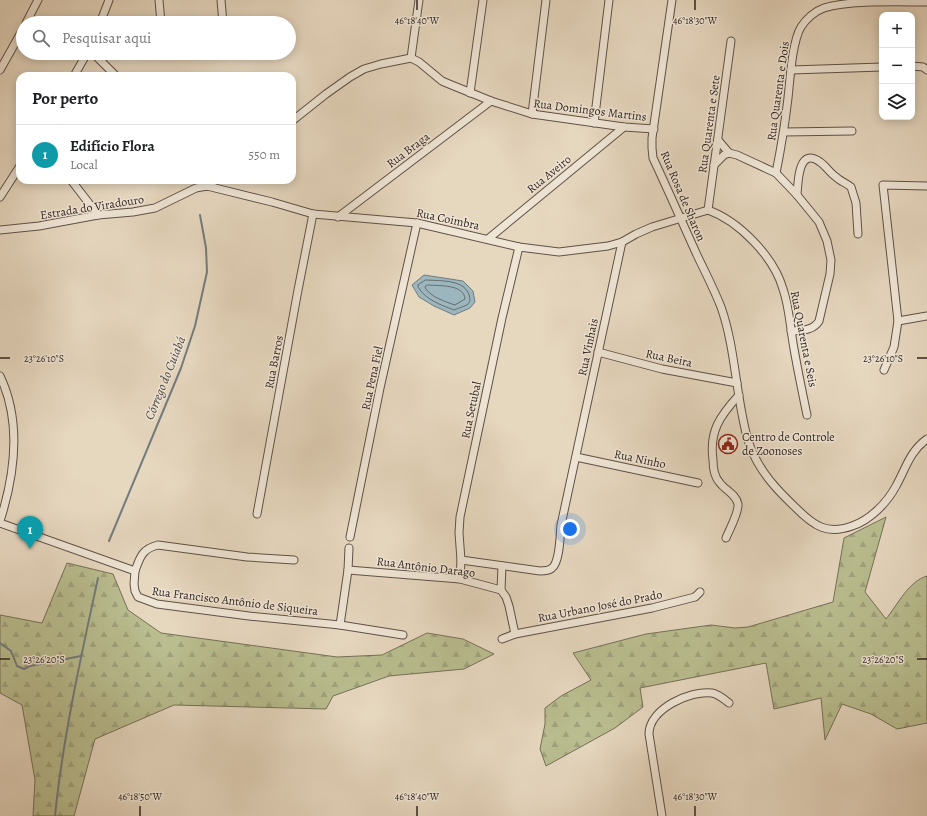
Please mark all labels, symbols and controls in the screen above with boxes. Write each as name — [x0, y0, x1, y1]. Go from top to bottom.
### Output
map controls — [879, 12, 915, 120]
button: + — [879, 12, 915, 48]
text: 46°18'40"W — [395, 14, 440, 27]
text: 46°18'30"W — [673, 14, 718, 27]
search box — [16, 16, 296, 60]
icon: search — [30, 27, 52, 49]
text: Pesquisar aqui — [62, 28, 151, 48]
street label: Rua Quarenta e Dois — [763, 40, 793, 142]
button: − — [879, 48, 915, 84]
street label: Rua Quarenta e Sete — [694, 74, 724, 174]
button: layers — [879, 84, 915, 120]
text: Por perto — [32, 87, 98, 110]
street label: Rua Domingos Martins — [532, 95, 648, 125]
street label: Rua Braga — [383, 128, 433, 171]
text: Edifício Flora — [70, 136, 155, 156]
text: 1 — [43, 146, 47, 163]
text: 550 m — [249, 146, 280, 163]
street label: Rua Rosa de Sharon — [657, 148, 709, 244]
street label: Rua Aveiro — [524, 151, 574, 197]
text: Local — [70, 156, 98, 173]
street label: Estrada do Viradouro — [39, 191, 145, 223]
street label: Rua Coimbra — [415, 204, 481, 234]
street label: Rua Quarenta e Seis — [787, 290, 821, 389]
street label: Rua Vinhais — [574, 317, 602, 377]
water label: Córrego do Cuiabá — [141, 334, 189, 422]
street label: Rua Barros — [261, 334, 287, 390]
street label: Rua Pena Fiel — [357, 344, 387, 411]
street label: Rua Beira — [644, 345, 694, 371]
text: 23°26'10"S — [24, 352, 64, 365]
text: 23°26'10"S — [863, 352, 903, 365]
street label: Rua Setubal — [457, 380, 485, 440]
place label: Centro de Controle de Zoonoses — [742, 429, 835, 459]
public building icon: Centro de Controle de Zoonoses — [717, 433, 739, 455]
street label: Rua Ninho — [613, 446, 667, 472]
pin: 1 — [17, 516, 43, 549]
your location — [560, 519, 580, 539]
street label: Rua Antônio Darago — [376, 553, 476, 581]
street label: Rua Francisco Antônio de Siqueira — [151, 583, 319, 619]
street label: Rua Urbano José do Prado — [536, 586, 664, 626]
text: 23°26'20"S — [23, 653, 65, 666]
text: 23°26'20"S — [862, 653, 904, 666]
text: 46°18'50"W — [118, 790, 163, 803]
text: 46°18'40"W — [395, 790, 440, 803]
text: 46°18'30"W — [673, 790, 718, 803]

